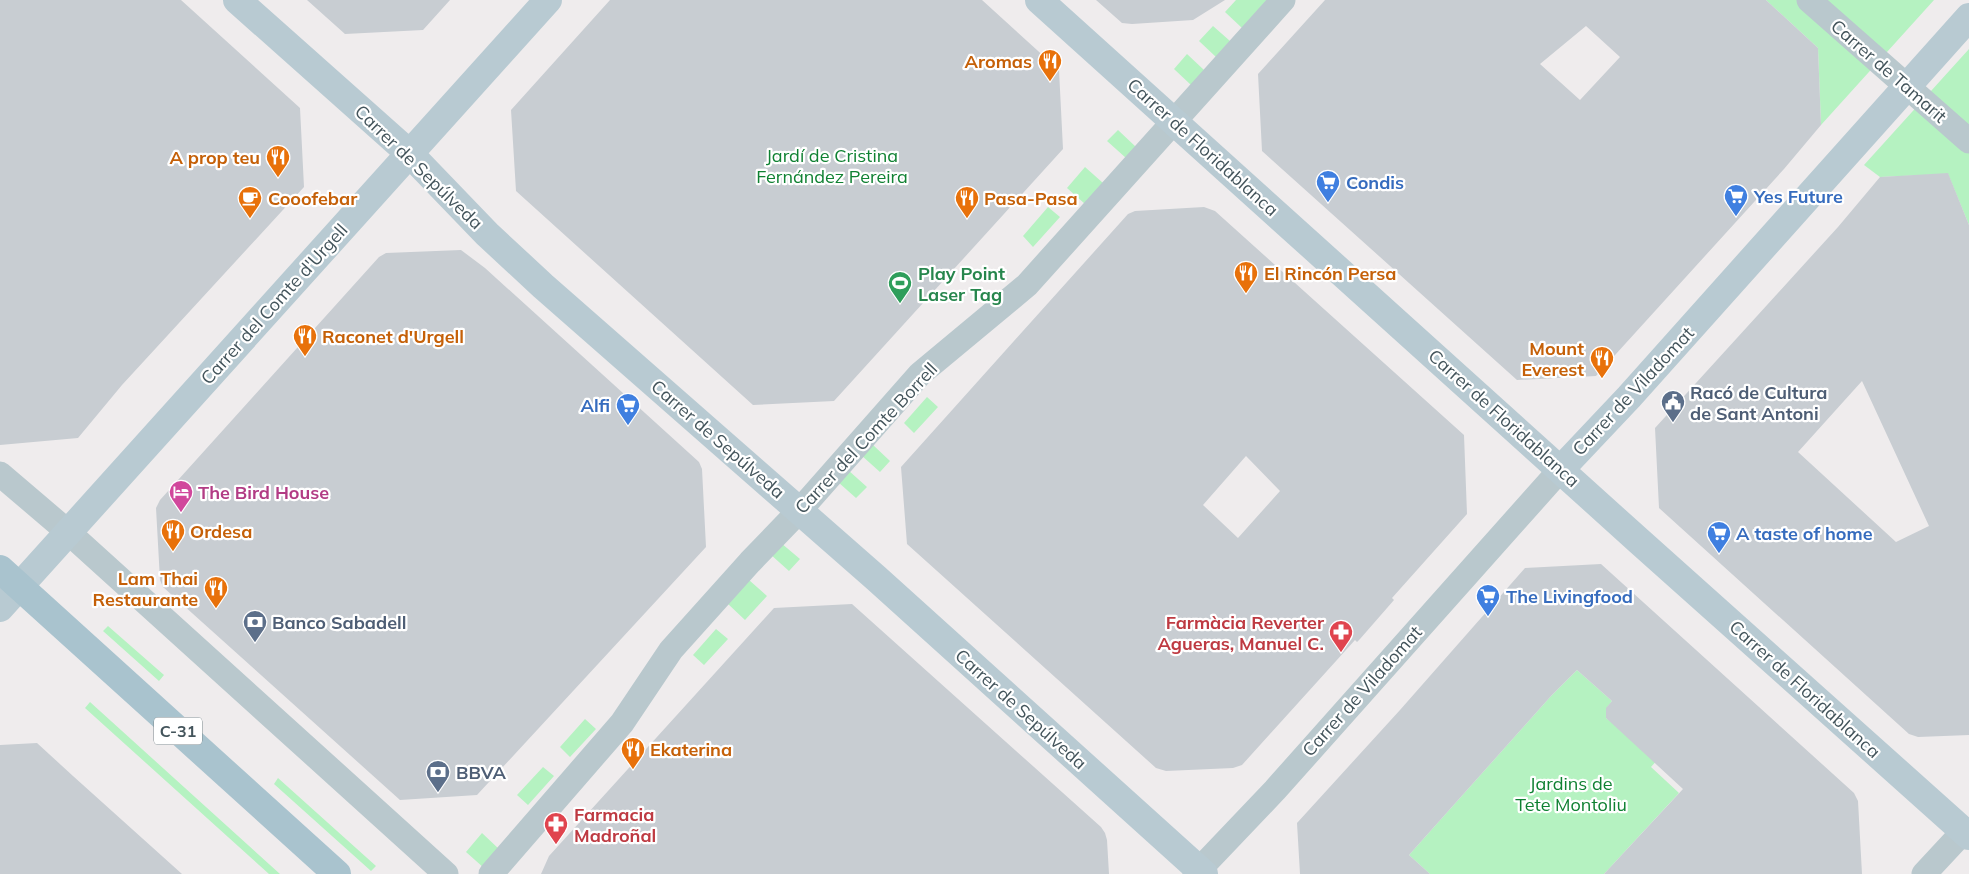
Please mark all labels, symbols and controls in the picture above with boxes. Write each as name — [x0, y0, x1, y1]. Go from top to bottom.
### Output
street label: Carrer de Tamarit — [1826, 14, 1952, 128]
restaurant icon: Aromas — [1037, 48, 1063, 82]
place label: Aromas — [965, 50, 1032, 73]
street label: Carrer de Floridablanca — [1123, 73, 1283, 221]
street label: Carrer de Sepúlveda — [350, 100, 488, 234]
restaurant icon: A prop teu — [265, 144, 291, 178]
park label: Jardí de Cristina Fernández Pereira — [756, 144, 908, 188]
place label: A prop teu — [169, 146, 260, 169]
supermarket icon: Condis — [1315, 169, 1341, 203]
place label: Condis — [1346, 171, 1404, 194]
supermarket icon: Yes Future — [1723, 183, 1749, 217]
cafe icon: Cooofebar — [237, 185, 263, 219]
restaurant icon: Pasa-Pasa — [954, 185, 980, 219]
place label: Yes Future — [1753, 185, 1843, 208]
place label: Cooofebar — [268, 187, 358, 210]
place label: Pasa-Pasa — [984, 187, 1078, 210]
street label: Carrer del Comte d'Urgell — [196, 219, 352, 389]
restaurant icon: El Rincón Persa — [1233, 260, 1259, 294]
place label: Play Point Laser Tag — [918, 262, 1005, 306]
place label: El Rincón Persa — [1264, 262, 1396, 285]
sports icon: Play Point Laser Tag — [887, 270, 913, 304]
street label: Carrer de Viladomat — [1567, 322, 1699, 460]
restaurant icon: Raconet d'Urgell — [292, 323, 318, 357]
place label: Raconet d'Urgell — [322, 325, 464, 348]
place label: Mount Everest — [1521, 337, 1584, 381]
street label: Carrer de Floridablanca — [1424, 344, 1584, 492]
restaurant icon: Mount Everest — [1589, 345, 1615, 379]
street label: Carrer del Comte Borrell — [790, 358, 942, 518]
street label: Carrer de Sepúlveda — [647, 375, 789, 503]
place label: Racó de Cultura de Sant Antoni — [1690, 381, 1827, 425]
public building icon: Racó de Cultura de Sant Antoni — [1660, 389, 1686, 423]
supermarket icon: Alfi — [615, 392, 641, 426]
place label: Alfi — [581, 394, 610, 417]
hotel icon: The Bird House — [168, 479, 194, 513]
place label: The Bird House — [198, 481, 329, 504]
restaurant icon: Ordesa — [160, 518, 186, 552]
place label: Ordesa — [190, 520, 252, 543]
supermarket icon: A taste of home — [1706, 520, 1732, 554]
place label: A taste of home — [1736, 522, 1873, 545]
place label: Lam Thai Restaurante — [93, 567, 198, 611]
restaurant icon: Lam Thai Restaurante — [203, 575, 229, 609]
supermarket icon: The Livingfood — [1475, 583, 1501, 617]
place label: The Livingfood — [1506, 585, 1633, 608]
bank icon: Banco Sabadell — [242, 609, 268, 643]
place label: Banco Sabadell — [272, 611, 406, 634]
place label: Farmàcia Reverter Agueras, Manuel C. — [1157, 611, 1325, 655]
street label: Carrer de Floridablanca — [1725, 615, 1885, 763]
pharmacy icon: Farmàcia Reverter Agueras, Manuel C. — [1328, 619, 1354, 653]
street label: Carrer de Viladomat — [1297, 621, 1427, 761]
street label: Carrer de Sepúlveda — [950, 644, 1092, 774]
road number: C-31 — [154, 718, 202, 744]
restaurant icon: Ekaterina — [620, 736, 646, 770]
place label: Ekaterina — [650, 738, 732, 761]
bank icon: BBVA — [425, 759, 451, 793]
place label: BBVA — [456, 761, 507, 784]
park label: Jardins de Tete Montoliu — [1515, 772, 1627, 816]
place label: Farmacia Madroñal — [574, 803, 656, 847]
pharmacy icon: Farmacia Madroñal — [543, 811, 569, 845]

